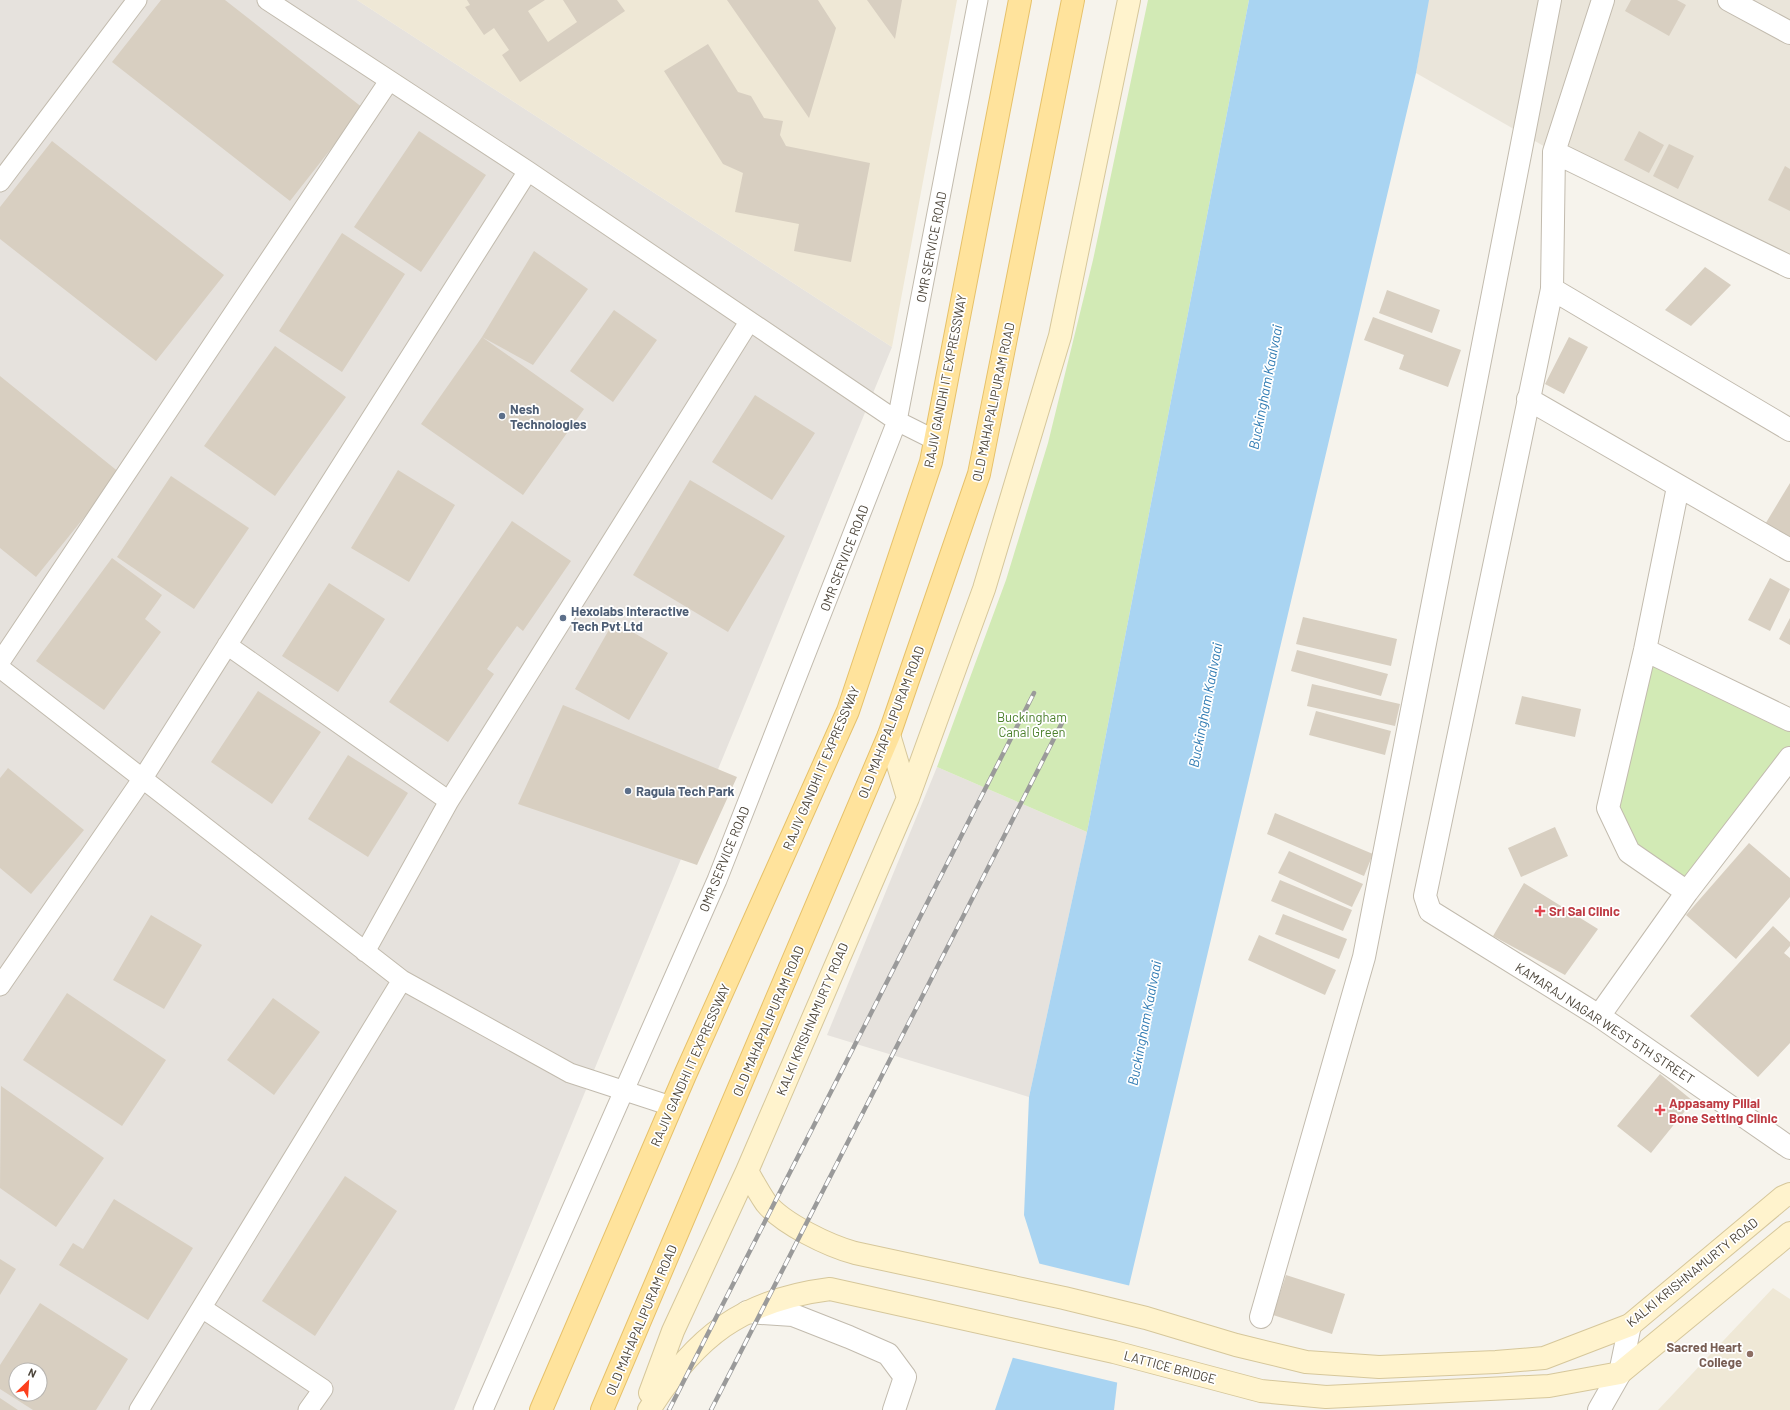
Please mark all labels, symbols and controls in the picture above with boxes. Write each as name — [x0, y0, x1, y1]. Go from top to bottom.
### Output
street label: OMR SERVICE ROAD — [912, 190, 950, 304]
street label: RAJIV GANDHI IT EXPRESSWAY — [920, 293, 970, 469]
street label: OLD MAHAPALIPURAM ROAD — [968, 321, 1018, 483]
water label: Buckingham Kaalvaai — [1245, 323, 1286, 451]
place label: Nesh Technologies — [510, 401, 587, 432]
marker: Nesh Technologies — [497, 411, 507, 421]
street label: OMR SERVICE ROAD — [816, 503, 872, 613]
place label: Hexolabs Interactive Tech Pvt Ltd — [571, 603, 689, 634]
marker: Hexolabs Interactive Tech Pvt Ltd — [558, 613, 568, 623]
water label: Buckingham Kaalvaai — [1185, 641, 1226, 769]
street label: OLD MAHAPALIPURAM ROAD — [854, 643, 928, 801]
street label: RAJIV GANDHI IT EXPRESSWAY — [779, 684, 863, 852]
park label: Buckingham Canal Green — [997, 709, 1067, 740]
place label: Ragula Tech Park — [636, 783, 735, 799]
marker: Ragula Tech Park — [623, 786, 633, 796]
street label: OMR SERVICE ROAD — [695, 804, 753, 914]
place label: Sri Sai Clinic — [1549, 903, 1620, 919]
marker: Sri Sai Clinic — [1534, 905, 1546, 917]
street label: KALKI KRISHNAMURTY ROAD — [772, 940, 852, 1098]
street label: OLD MAHAPALIPURAM ROAD — [729, 943, 807, 1099]
water label: Buckingham Kaalvaai — [1124, 959, 1165, 1087]
street label: KAMARAJ NAGAR WEST 5TH STREET — [1512, 959, 1698, 1087]
street label: RAJIV GANDHI IT EXPRESSWAY — [647, 981, 733, 1149]
place label: Appasamy Pillai Bone Setting Clinic — [1669, 1095, 1778, 1126]
marker: Appasamy Pillai Bone Setting Clinic — [1654, 1104, 1666, 1116]
street label: KALKI KRISHNAMURTY ROAD — [1623, 1214, 1761, 1330]
street label: OLD MAHAPALIPURAM ROAD — [602, 1242, 680, 1398]
place label: Sacred Heart College — [1667, 1339, 1742, 1370]
street label: LATTICE BRIDGE — [1122, 1347, 1218, 1387]
marker: Sacred Heart College — [1745, 1349, 1755, 1359]
north arrow — [8, 1362, 48, 1402]
text: N — [26, 1365, 39, 1380]

